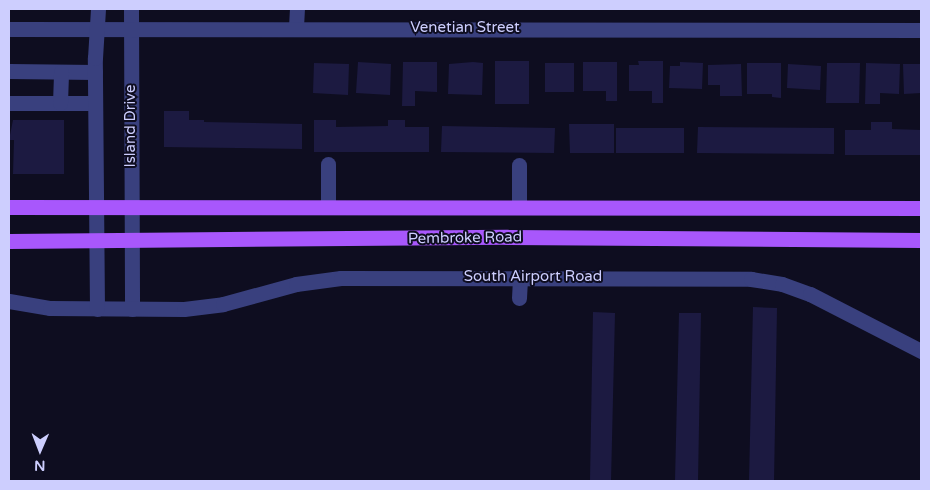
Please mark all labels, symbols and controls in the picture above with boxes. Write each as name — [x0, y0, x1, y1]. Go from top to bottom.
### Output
street label: Venetian Street — [410, 19, 520, 37]
street label: Island Drive — [122, 85, 140, 167]
street label: Pembroke Road — [408, 228, 522, 248]
street label: South Airport Road — [464, 268, 602, 286]
north arrow — [15, 425, 65, 475]
text: N — [34, 457, 46, 474]

